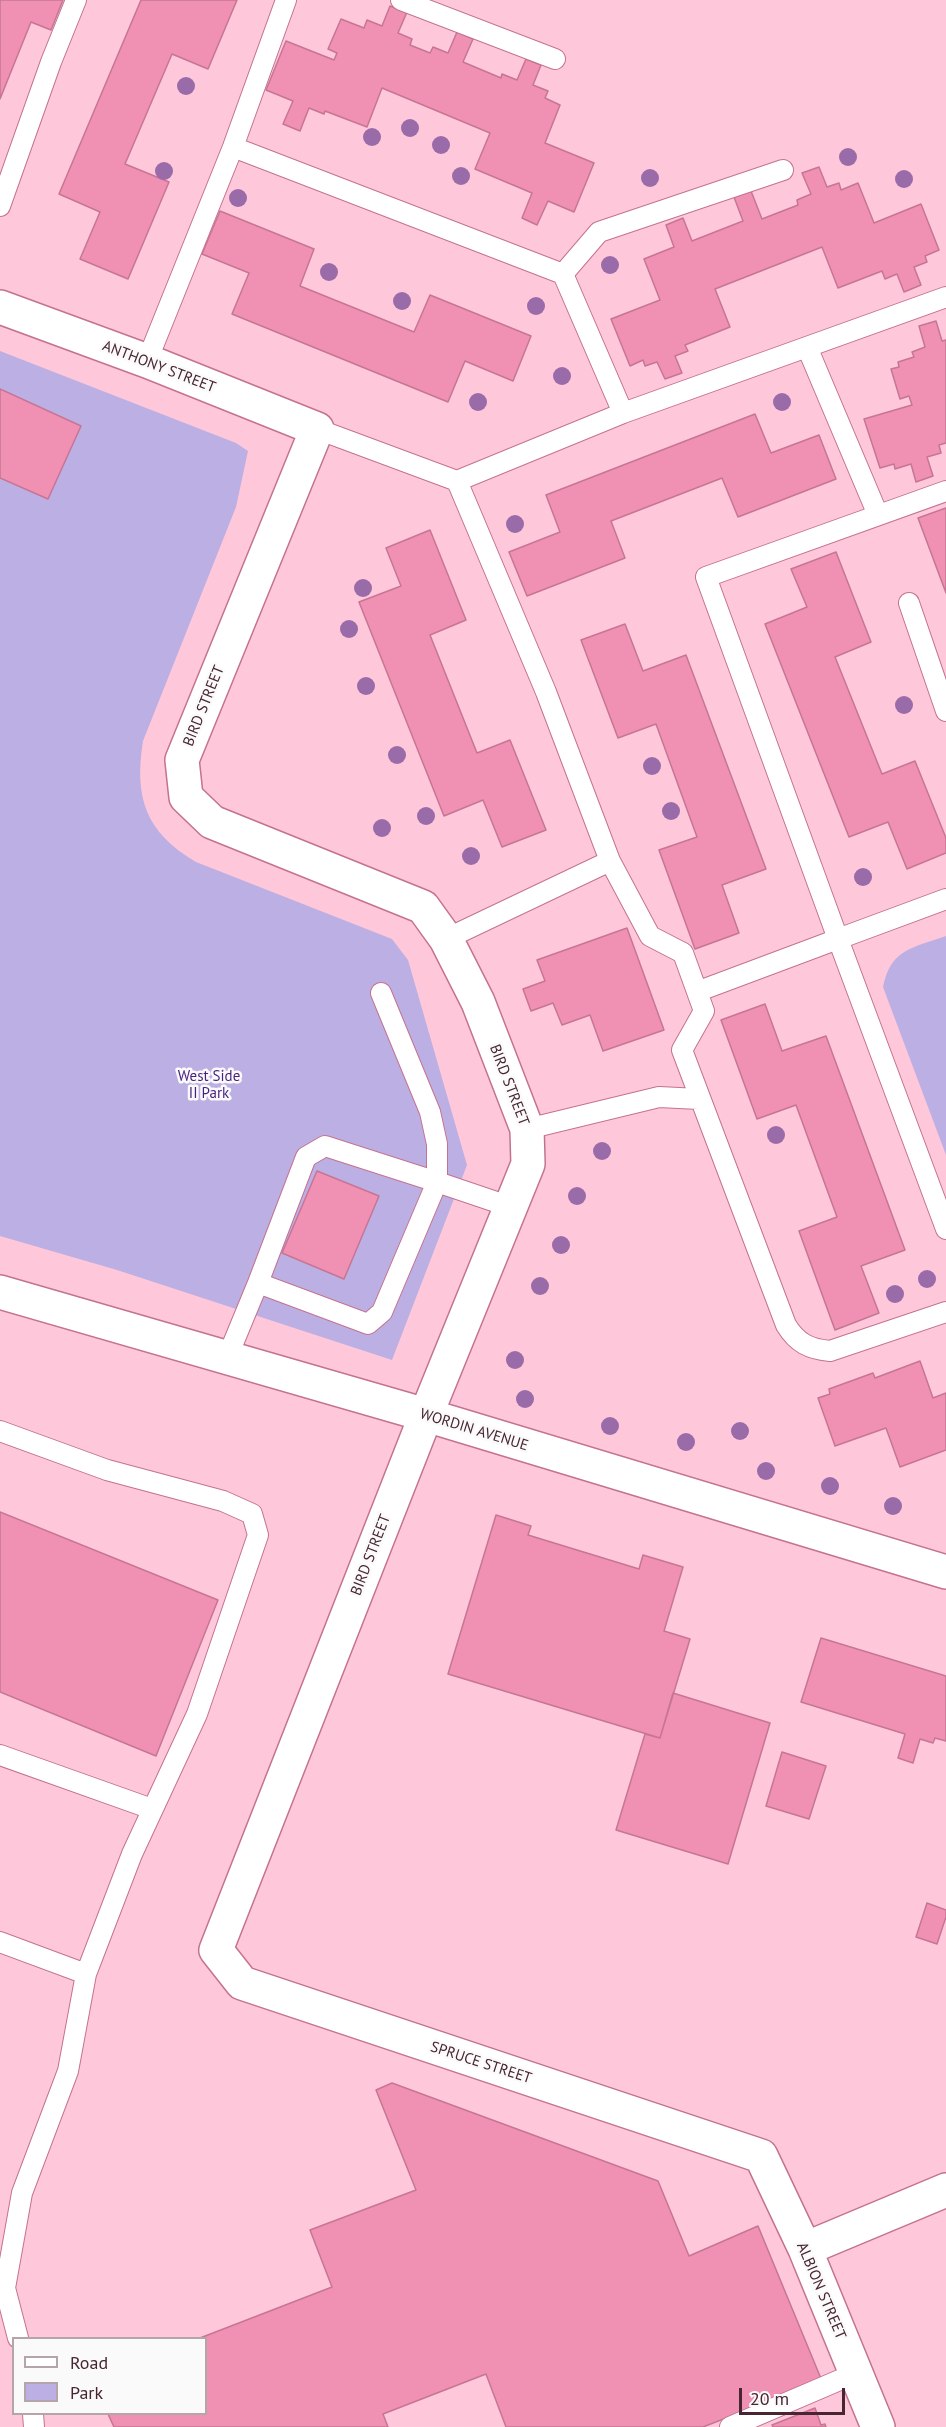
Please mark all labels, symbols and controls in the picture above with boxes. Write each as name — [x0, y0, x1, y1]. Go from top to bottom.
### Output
street label: ANTHONY STREET — [100, 337, 218, 397]
street label: BIRD STREET — [180, 663, 228, 749]
street label: BIRD STREET — [485, 1042, 533, 1128]
park label: West Side II Park — [178, 1068, 240, 1103]
street label: WORDIN AVENUE — [418, 1405, 530, 1455]
street label: BIRD STREET — [347, 1512, 395, 1598]
street label: SPRUCE STREET — [428, 2038, 534, 2088]
street label: ALBION STREET — [792, 2240, 850, 2342]
legend — [12, 2337, 207, 2415]
text: Road — [70, 2351, 108, 2374]
scale bar — [742, 2376, 848, 2414]
text: Park — [70, 2381, 103, 2404]
text: 20 m — [750, 2387, 789, 2410]

